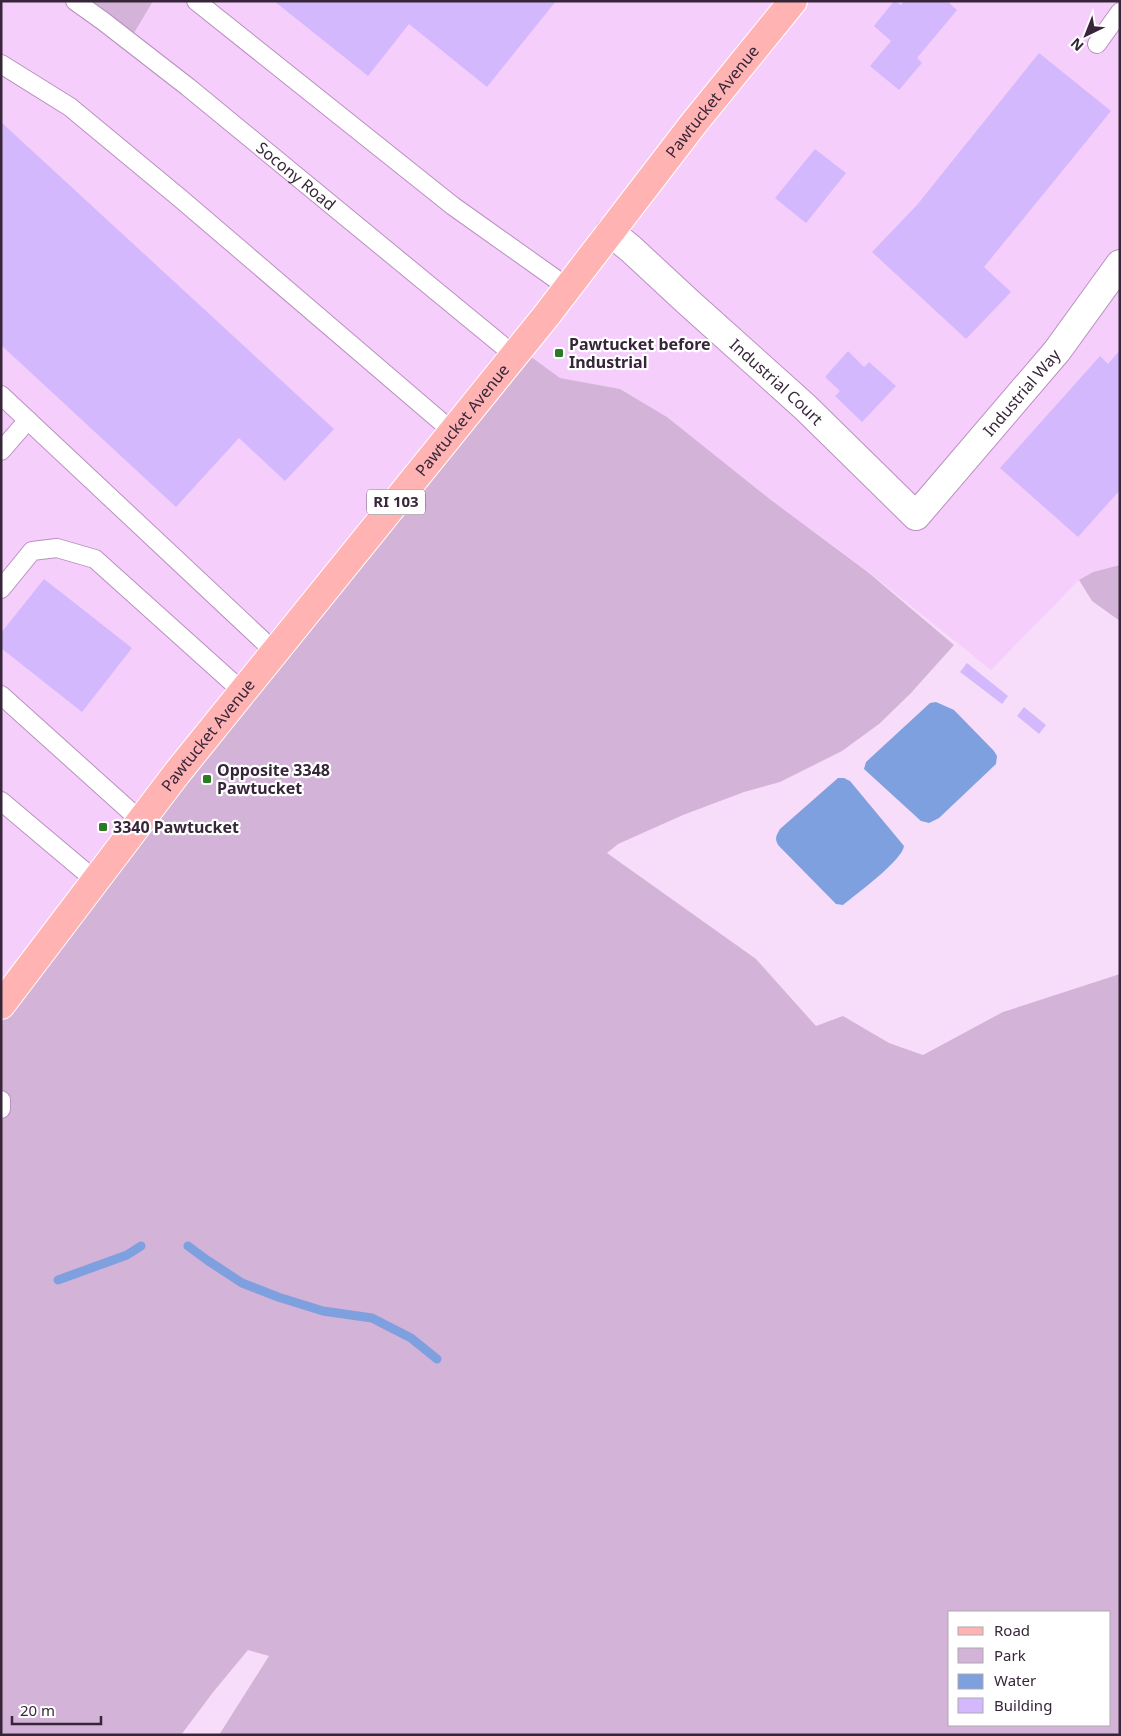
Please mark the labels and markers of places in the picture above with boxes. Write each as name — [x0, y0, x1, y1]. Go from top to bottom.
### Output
place label: Pawtucket before Industrial — [569, 333, 711, 373]
marker: Pawtucket before Industrial — [553, 347, 565, 359]
place label: Opposite 3348 Pawtucket — [217, 759, 330, 799]
marker: Opposite 3348 Pawtucket — [201, 773, 213, 785]
place label: 3340 Pawtucket — [113, 816, 239, 838]
marker: 3340 Pawtucket — [97, 821, 109, 833]

